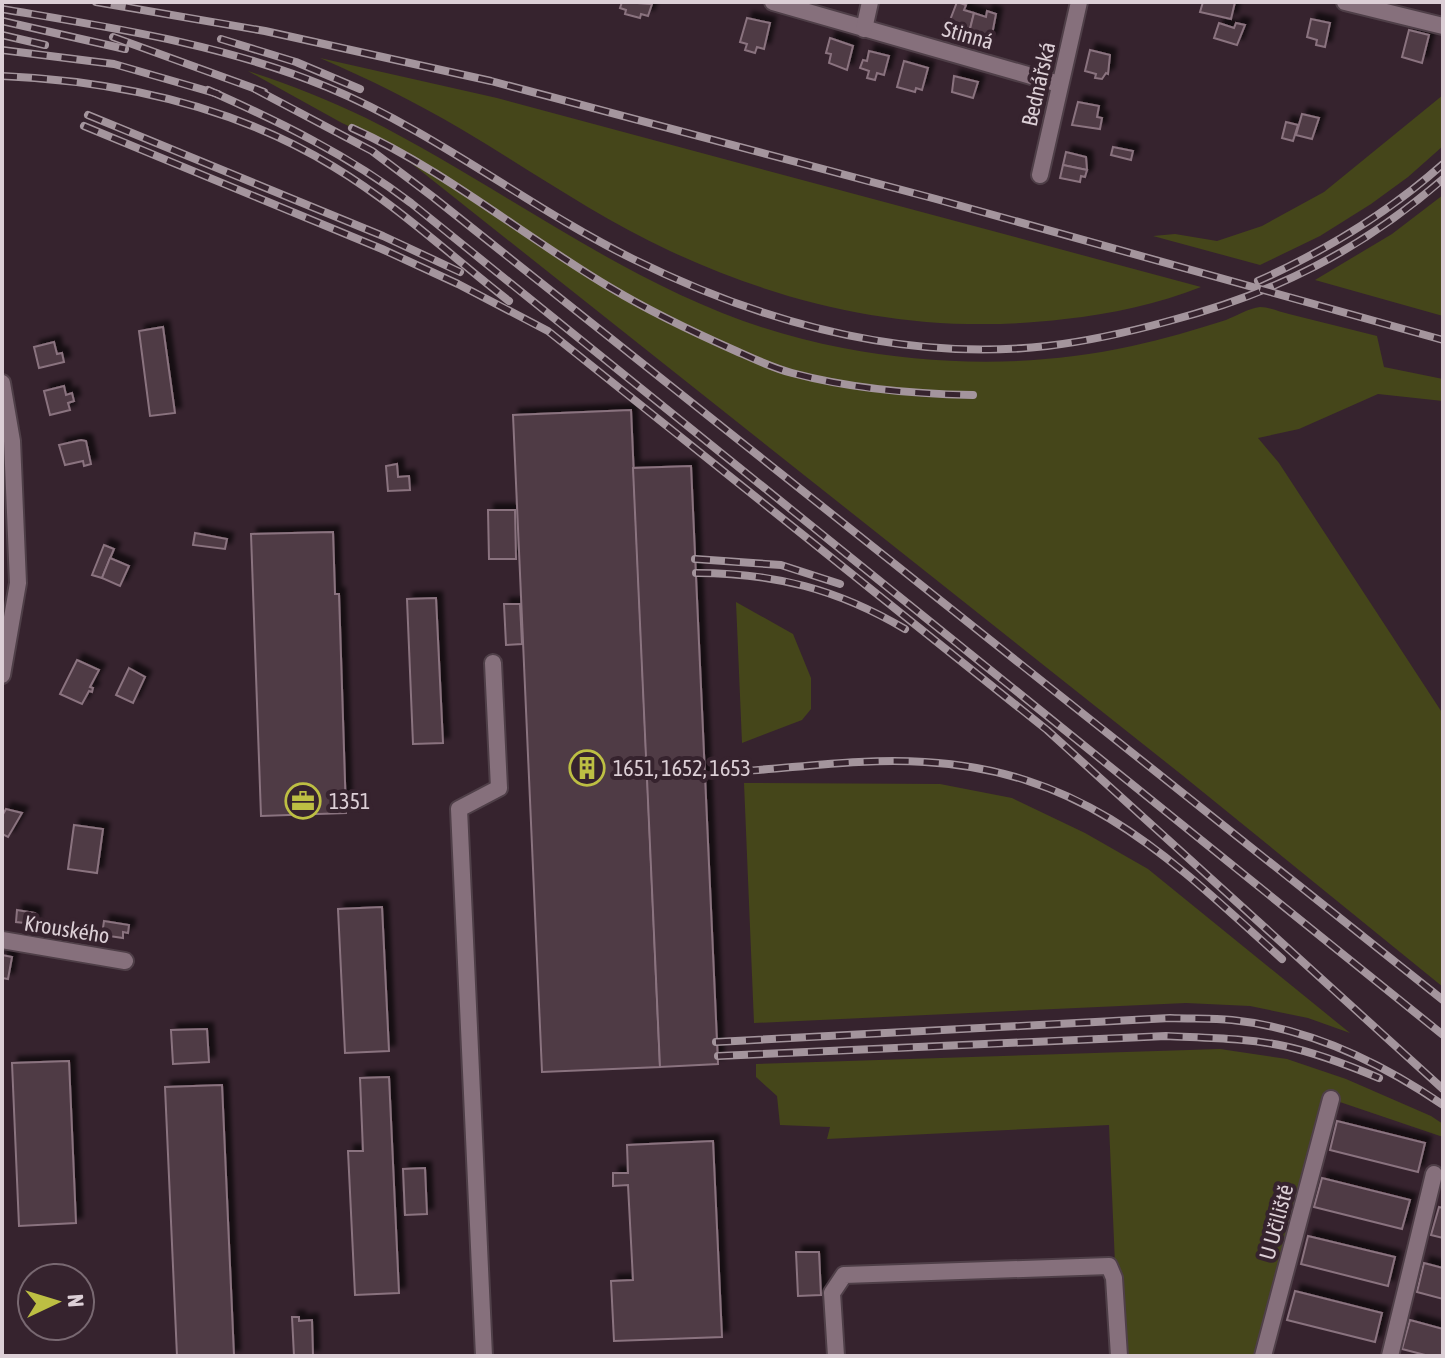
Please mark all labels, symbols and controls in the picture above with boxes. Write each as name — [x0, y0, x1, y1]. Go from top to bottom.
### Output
street label: Stinná — [939, 15, 997, 55]
street label: Bednářská — [1016, 39, 1060, 129]
building icon: 1651, 1652, 1653 — [568, 749, 606, 787]
place label: 1651, 1652, 1653 — [613, 755, 751, 781]
office icon: 1351 — [284, 782, 322, 820]
place label: 1351 — [329, 788, 370, 814]
street label: Krouského — [22, 909, 112, 949]
street label: U Učiliště — [1253, 1181, 1299, 1263]
north arrow — [16, 1262, 96, 1342]
text: N — [63, 1293, 89, 1308]

